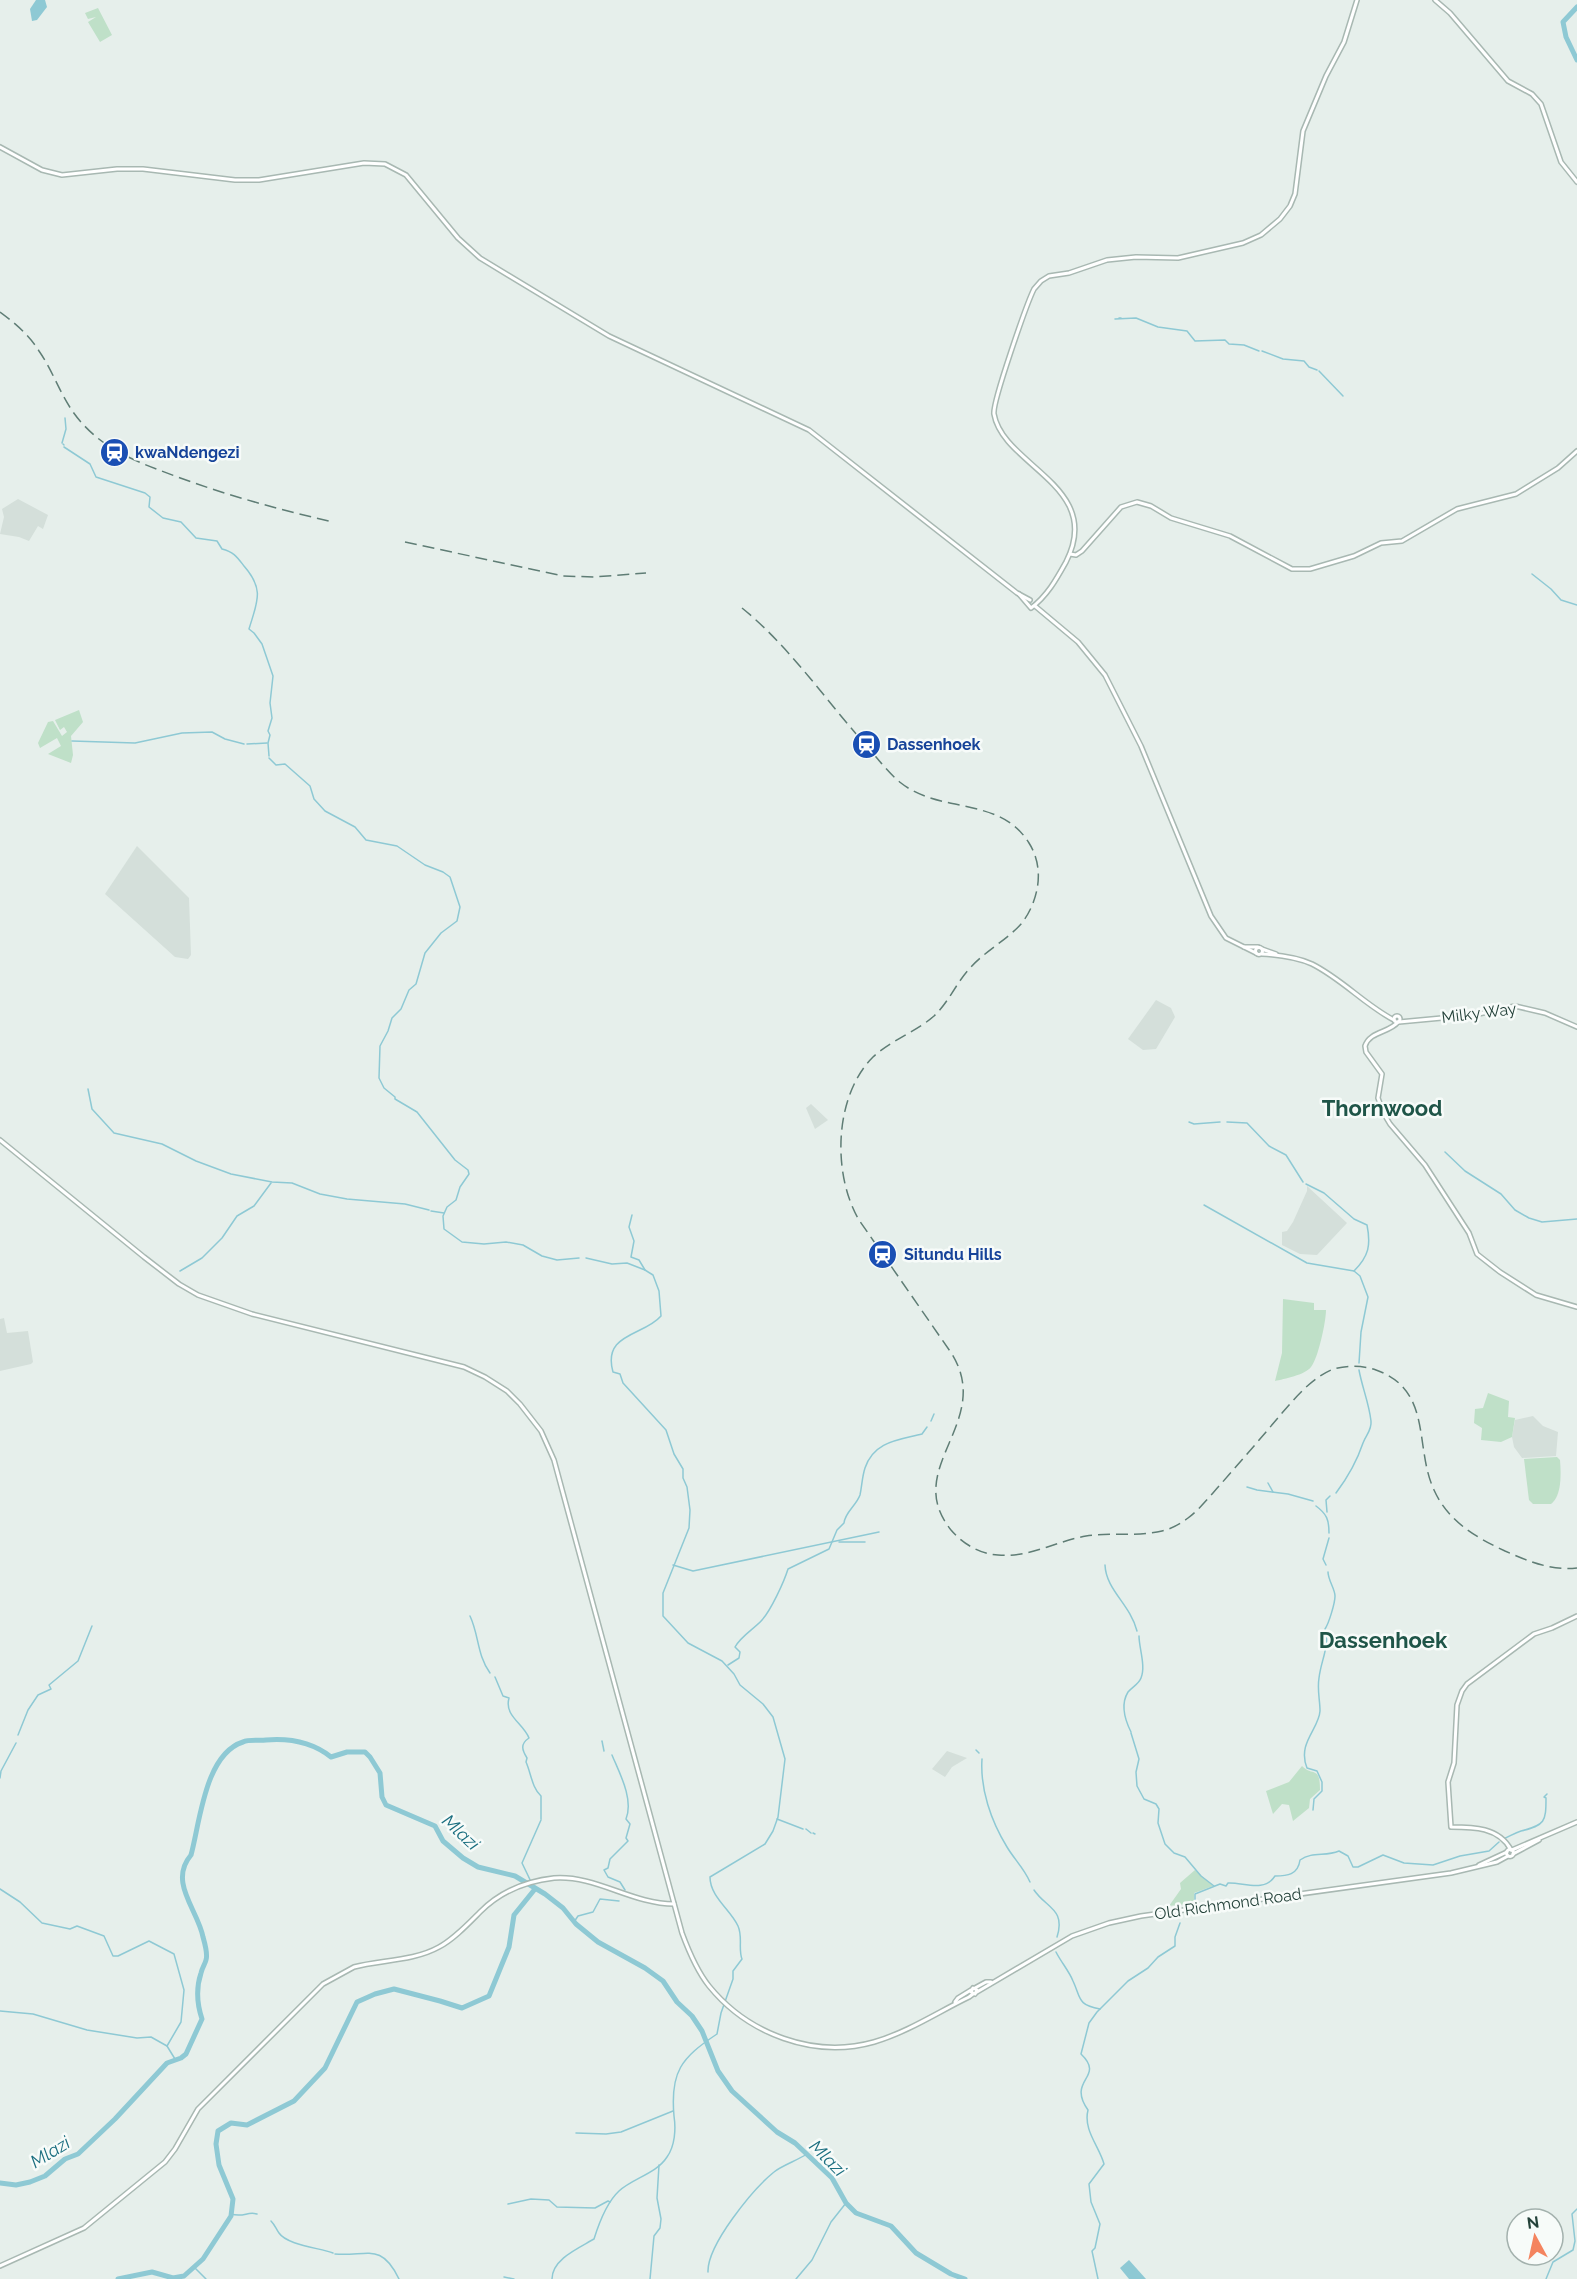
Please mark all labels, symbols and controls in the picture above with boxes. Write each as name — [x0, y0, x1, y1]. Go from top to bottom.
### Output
station icon: kwaNdengezi — [98, 436, 130, 468]
place label: kwaNdengezi — [135, 443, 240, 462]
station icon: Dassenhoek — [850, 728, 882, 760]
place label: Dassenhoek — [887, 735, 981, 754]
street label: Milky Way — [1441, 999, 1518, 1027]
district label: Thornwood — [1322, 1095, 1442, 1121]
station icon: Situndu Hills — [867, 1238, 899, 1270]
place label: Situndu Hills — [904, 1245, 1002, 1264]
district label: Dassenhoek — [1319, 1627, 1448, 1653]
water label: Mlazi — [438, 1810, 485, 1855]
street label: Old Richmond Road — [1153, 1884, 1303, 1924]
water label: Mlazi — [26, 2131, 75, 2172]
water label: Mlazi — [805, 2135, 851, 2181]
north arrow — [1505, 2207, 1565, 2267]
text: N — [1526, 2212, 1540, 2233]

